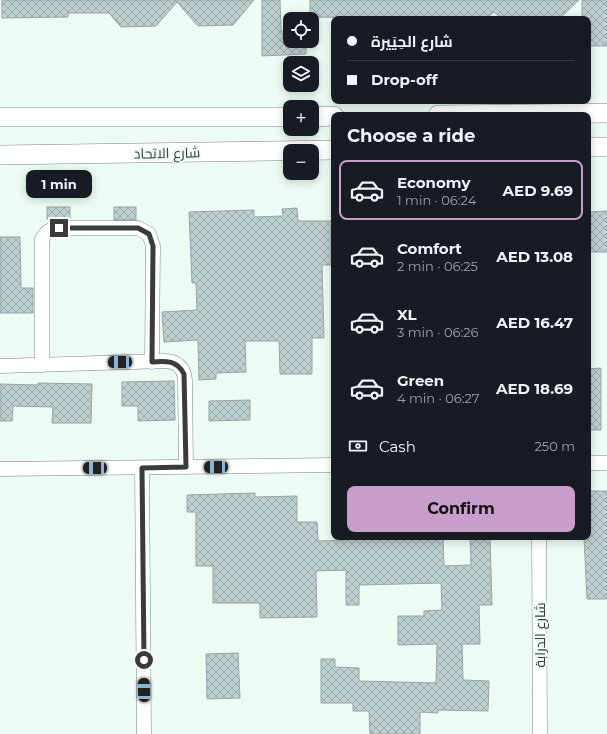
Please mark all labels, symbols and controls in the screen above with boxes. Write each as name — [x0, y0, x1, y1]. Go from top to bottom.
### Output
map controls — [283, 12, 319, 180]
button: locate — [283, 12, 319, 48]
text: شارع الحِيَيرة — [371, 32, 453, 51]
button: layers — [283, 56, 319, 92]
text: Drop-off — [371, 70, 438, 89]
button: + — [283, 100, 319, 136]
text: Choose a ride — [347, 125, 475, 147]
street label: شارع الاتحاد — [134, 143, 200, 163]
button: − — [283, 144, 319, 180]
callout: 1 min — [26, 170, 92, 198]
icon: car — [349, 172, 385, 208]
text: Economy — [397, 173, 470, 192]
text: 1 min — [41, 176, 77, 192]
text: AED 9.69 — [503, 181, 573, 200]
text: 1 min · 06:24 — [397, 192, 476, 208]
route end — [50, 219, 68, 237]
icon: car — [349, 238, 385, 274]
text: Comfort — [397, 239, 462, 258]
text: AED 13.08 — [496, 247, 573, 266]
text: 2 min · 06:25 — [397, 258, 478, 274]
icon: car — [349, 304, 385, 340]
text: XL — [397, 305, 416, 324]
text: AED 16.47 — [496, 313, 573, 332]
text: 3 min · 06:26 — [397, 324, 478, 340]
car — [108, 356, 132, 368]
icon: car — [349, 370, 385, 406]
text: Green — [397, 371, 444, 390]
text: AED 18.69 — [496, 379, 573, 398]
text: 4 min · 06:27 — [397, 390, 479, 406]
icon: cash — [347, 435, 369, 457]
text: Cash — [379, 437, 416, 456]
text: 250 m — [534, 438, 575, 454]
car — [204, 461, 228, 473]
car — [83, 462, 107, 474]
button: Confirm — [347, 486, 575, 532]
street label: شارع الدرابة — [531, 602, 549, 668]
route start — [135, 651, 153, 669]
car — [138, 678, 150, 702]

